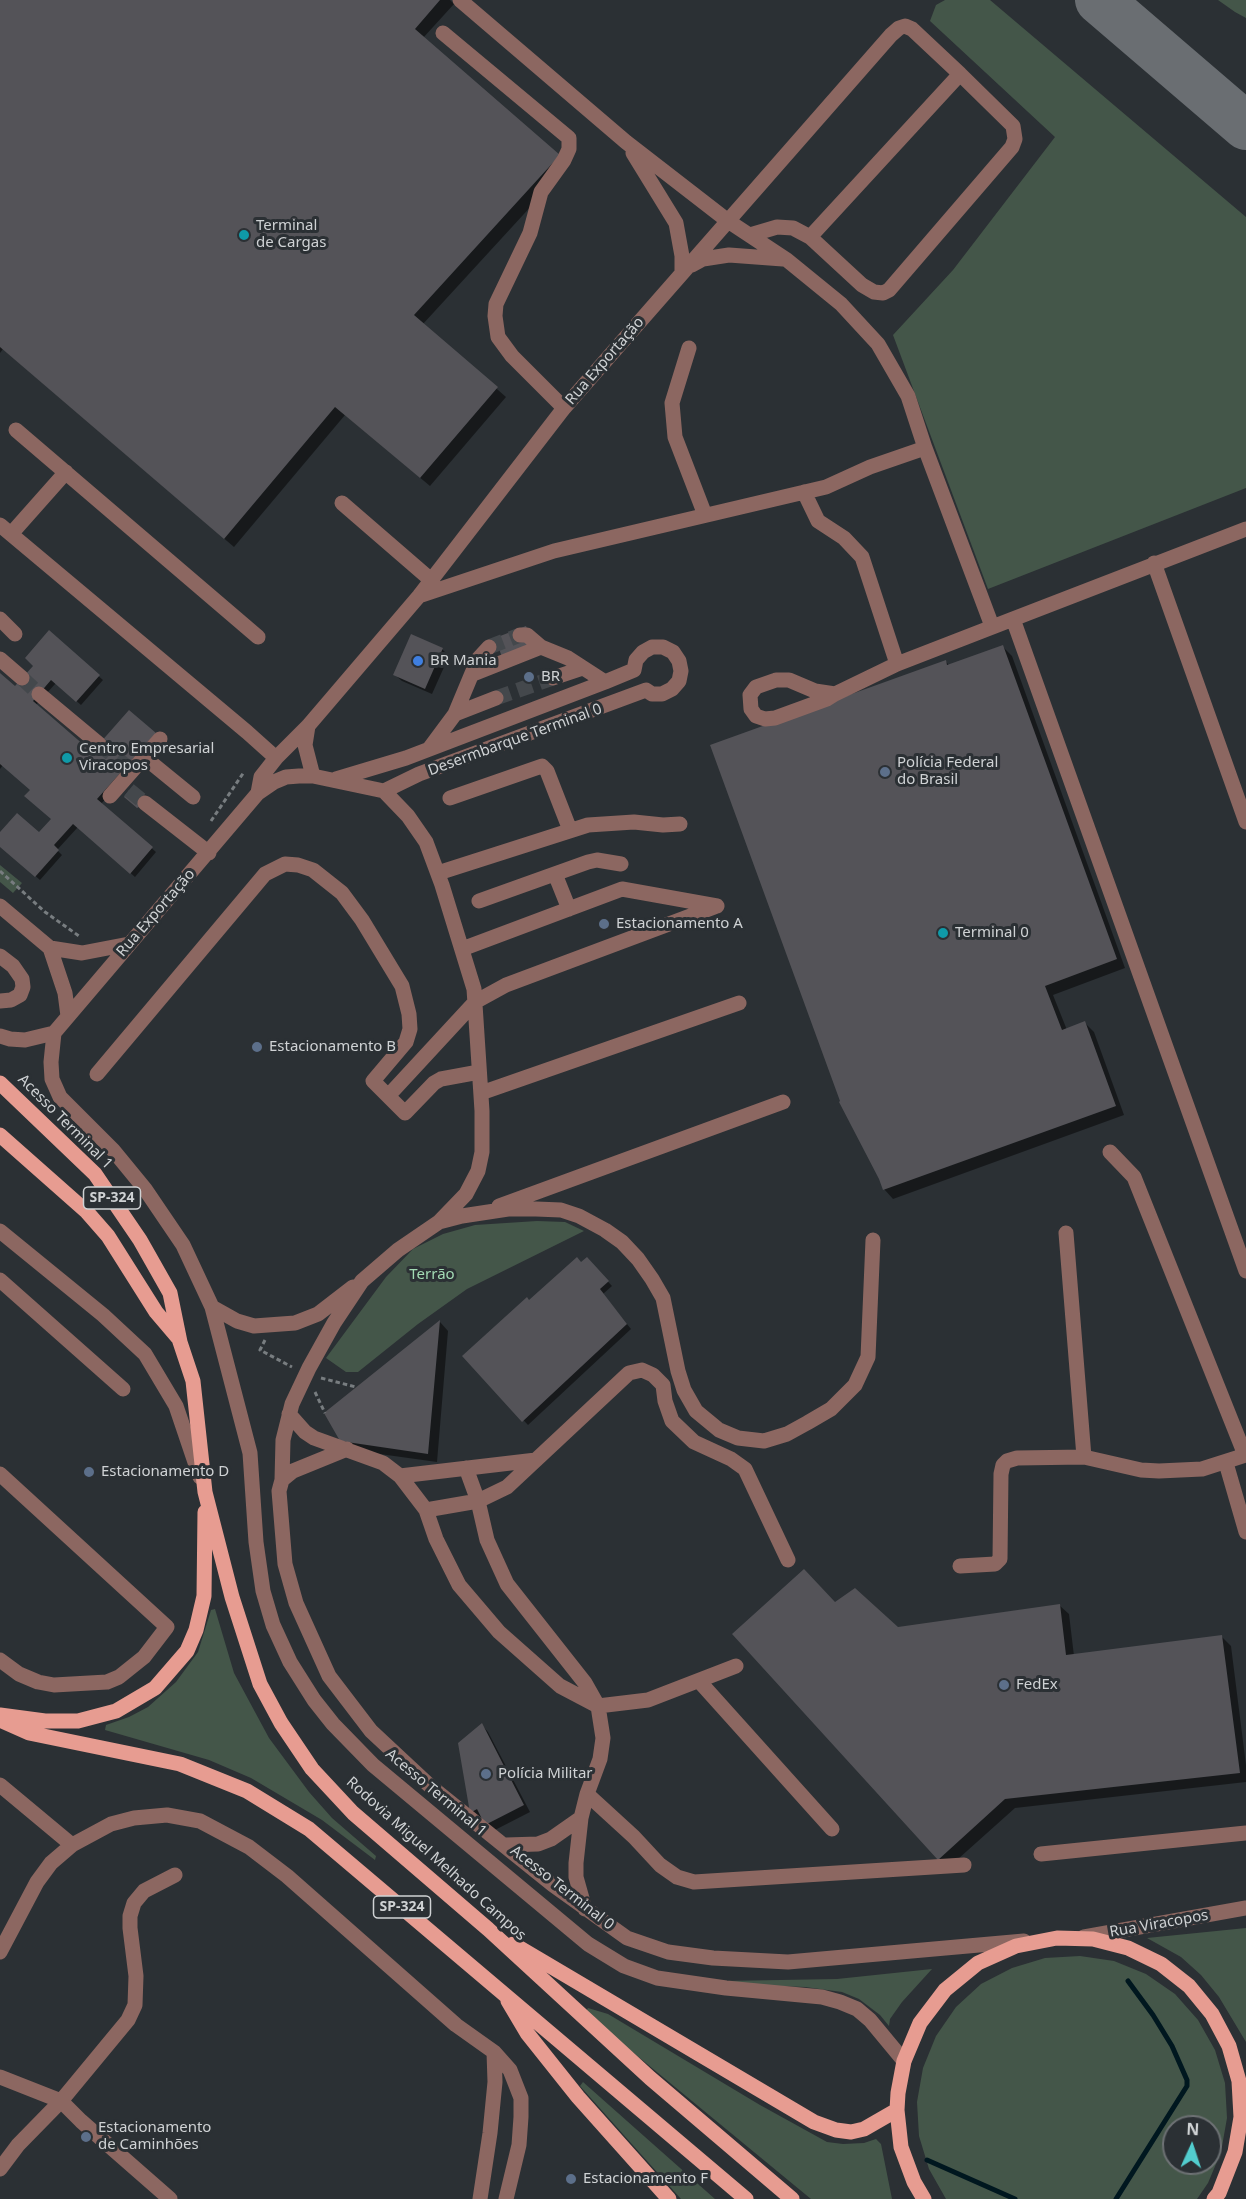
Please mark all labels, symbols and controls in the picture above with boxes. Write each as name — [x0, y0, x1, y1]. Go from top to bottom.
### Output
place label: Terminal de Cargas — [256, 217, 326, 252]
marker: Terminal de Cargas — [237, 228, 251, 242]
street label: Rua Exportação — [562, 314, 648, 408]
place label: BR Mania — [430, 652, 497, 670]
marker: BR Mania — [411, 654, 425, 668]
place label: BR — [541, 668, 560, 686]
marker: BR — [522, 670, 536, 684]
street label: Desermbarque Terminal 0 — [426, 700, 604, 780]
place label: Centro Empresarial Viracopos — [79, 740, 214, 775]
marker: Centro Empresarial Viracopos — [60, 751, 74, 765]
place label: Polícia Federal do Brasil — [897, 754, 998, 789]
marker: Polícia Federal do Brasil — [878, 765, 892, 779]
street label: Rua Exportação — [113, 866, 199, 960]
place label: Estacionamento A — [616, 915, 743, 933]
marker: Estacionamento A — [597, 917, 611, 931]
place label: Terminal 0 — [955, 924, 1029, 942]
marker: Terminal 0 — [936, 926, 950, 940]
place label: Estacionamento B — [269, 1038, 396, 1056]
marker: Estacionamento B — [250, 1040, 264, 1054]
street label: Acesso Terminal 1 — [14, 1071, 116, 1173]
road number: SP-324 — [84, 1187, 140, 1209]
park label: Terrão — [409, 1266, 455, 1284]
place label: Estacionamento D — [101, 1463, 229, 1481]
marker: Estacionamento D — [82, 1465, 96, 1479]
place label: FedEx — [1016, 1676, 1058, 1694]
marker: FedEx — [997, 1678, 1011, 1692]
street label: Acesso Terminal 1 — [382, 1745, 490, 1841]
place label: Polícia Militar — [498, 1765, 593, 1783]
marker: Polícia Militar — [479, 1767, 493, 1781]
street label: Rodovia Miguel Melhado Campos — [342, 1773, 530, 1945]
street label: Acesso Terminal 0 — [507, 1842, 617, 1934]
road number: SP-324 — [374, 1896, 430, 1918]
street label: Rua Viracopos — [1108, 1906, 1210, 1942]
north arrow — [1162, 2115, 1222, 2175]
text: N — [1186, 2118, 1200, 2140]
place label: Estacionamento de Caminhões — [98, 2119, 211, 2154]
marker: Estacionamento de Caminhões — [79, 2130, 93, 2144]
place label: Estacionamento F — [583, 2170, 708, 2188]
marker: Estacionamento F — [564, 2172, 578, 2186]

